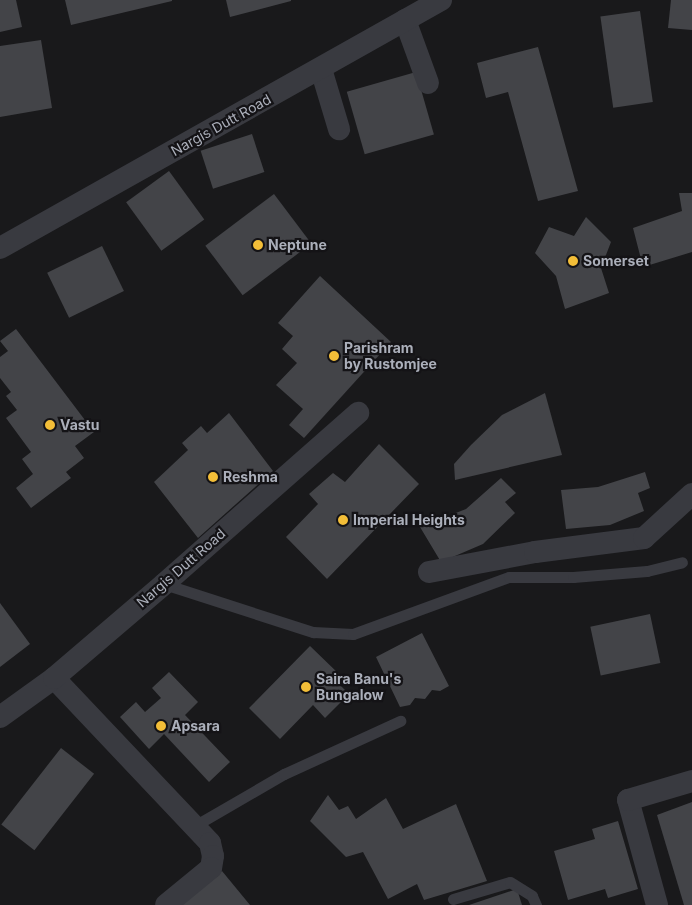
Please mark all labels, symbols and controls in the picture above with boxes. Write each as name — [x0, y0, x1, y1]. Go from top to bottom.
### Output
street label: Nargis Dutt Road — [168, 91, 274, 159]
place label: Neptune — [268, 237, 327, 253]
marker: Neptune — [252, 239, 264, 251]
place label: Somerset — [583, 253, 649, 269]
marker: Somerset — [567, 255, 579, 267]
place label: Parishram by Rustomjee — [344, 340, 437, 372]
marker: Parishram by Rustomjee — [328, 350, 340, 362]
place label: Vastu — [60, 417, 99, 433]
marker: Vastu — [44, 419, 56, 431]
place label: Reshma — [223, 469, 278, 485]
marker: Reshma — [207, 471, 219, 483]
place label: Imperial Heights — [353, 512, 465, 528]
marker: Imperial Heights — [337, 514, 349, 526]
street label: Nargis Dutt Road — [133, 525, 229, 611]
place label: Saira Banu's Bungalow — [316, 671, 401, 704]
marker: Saira Banu's Bungalow — [300, 681, 312, 693]
place label: Apsara — [171, 718, 220, 734]
marker: Apsara — [155, 720, 167, 732]

